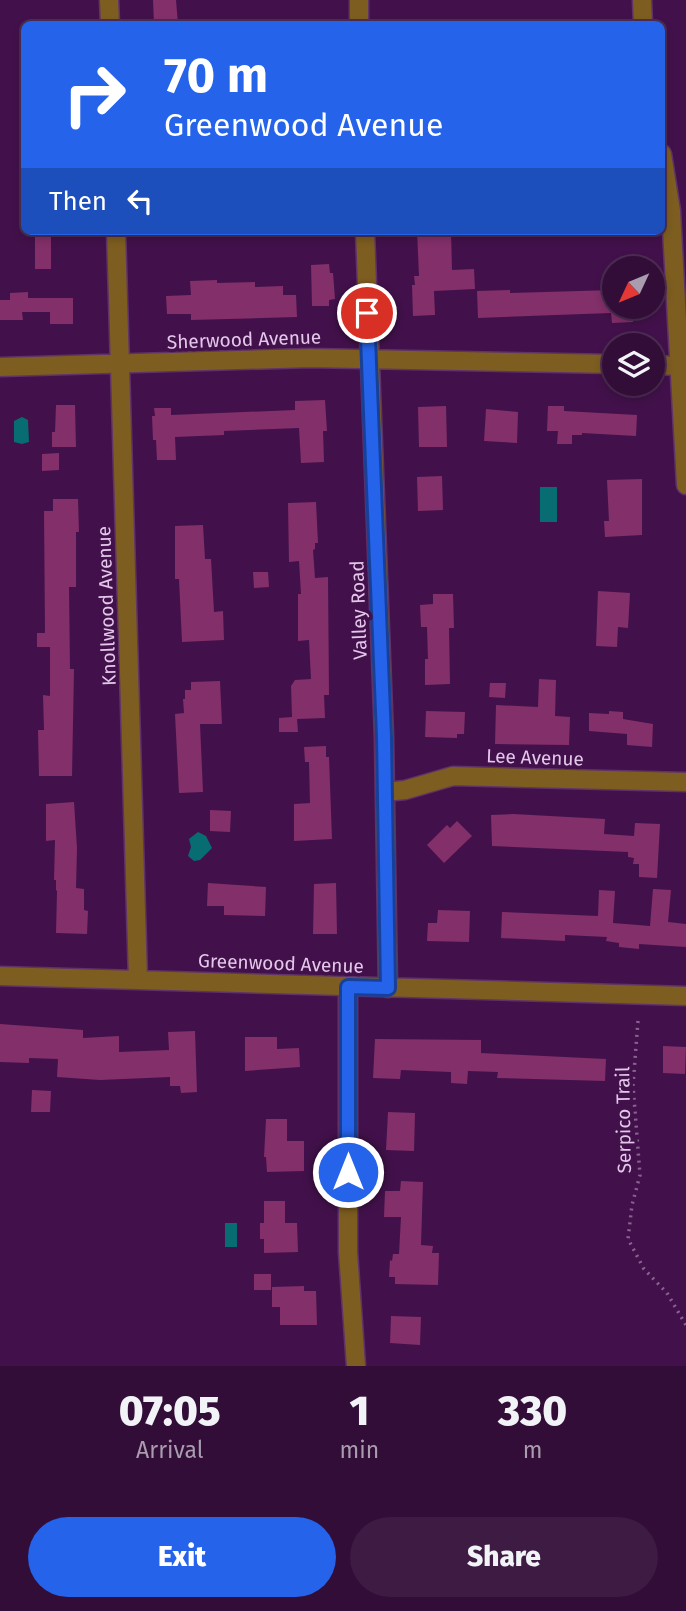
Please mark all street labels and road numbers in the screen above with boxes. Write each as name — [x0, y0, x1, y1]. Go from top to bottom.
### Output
street label: Sherwood Avenue — [166, 325, 322, 354]
street label: Knollwood Avenue — [92, 526, 121, 686]
street label: Valley Road — [345, 560, 372, 660]
street label: Lee Avenue — [486, 744, 584, 771]
street label: Greenwood Avenue — [198, 949, 364, 978]
street label: Serpico Trail — [611, 1066, 636, 1174]

